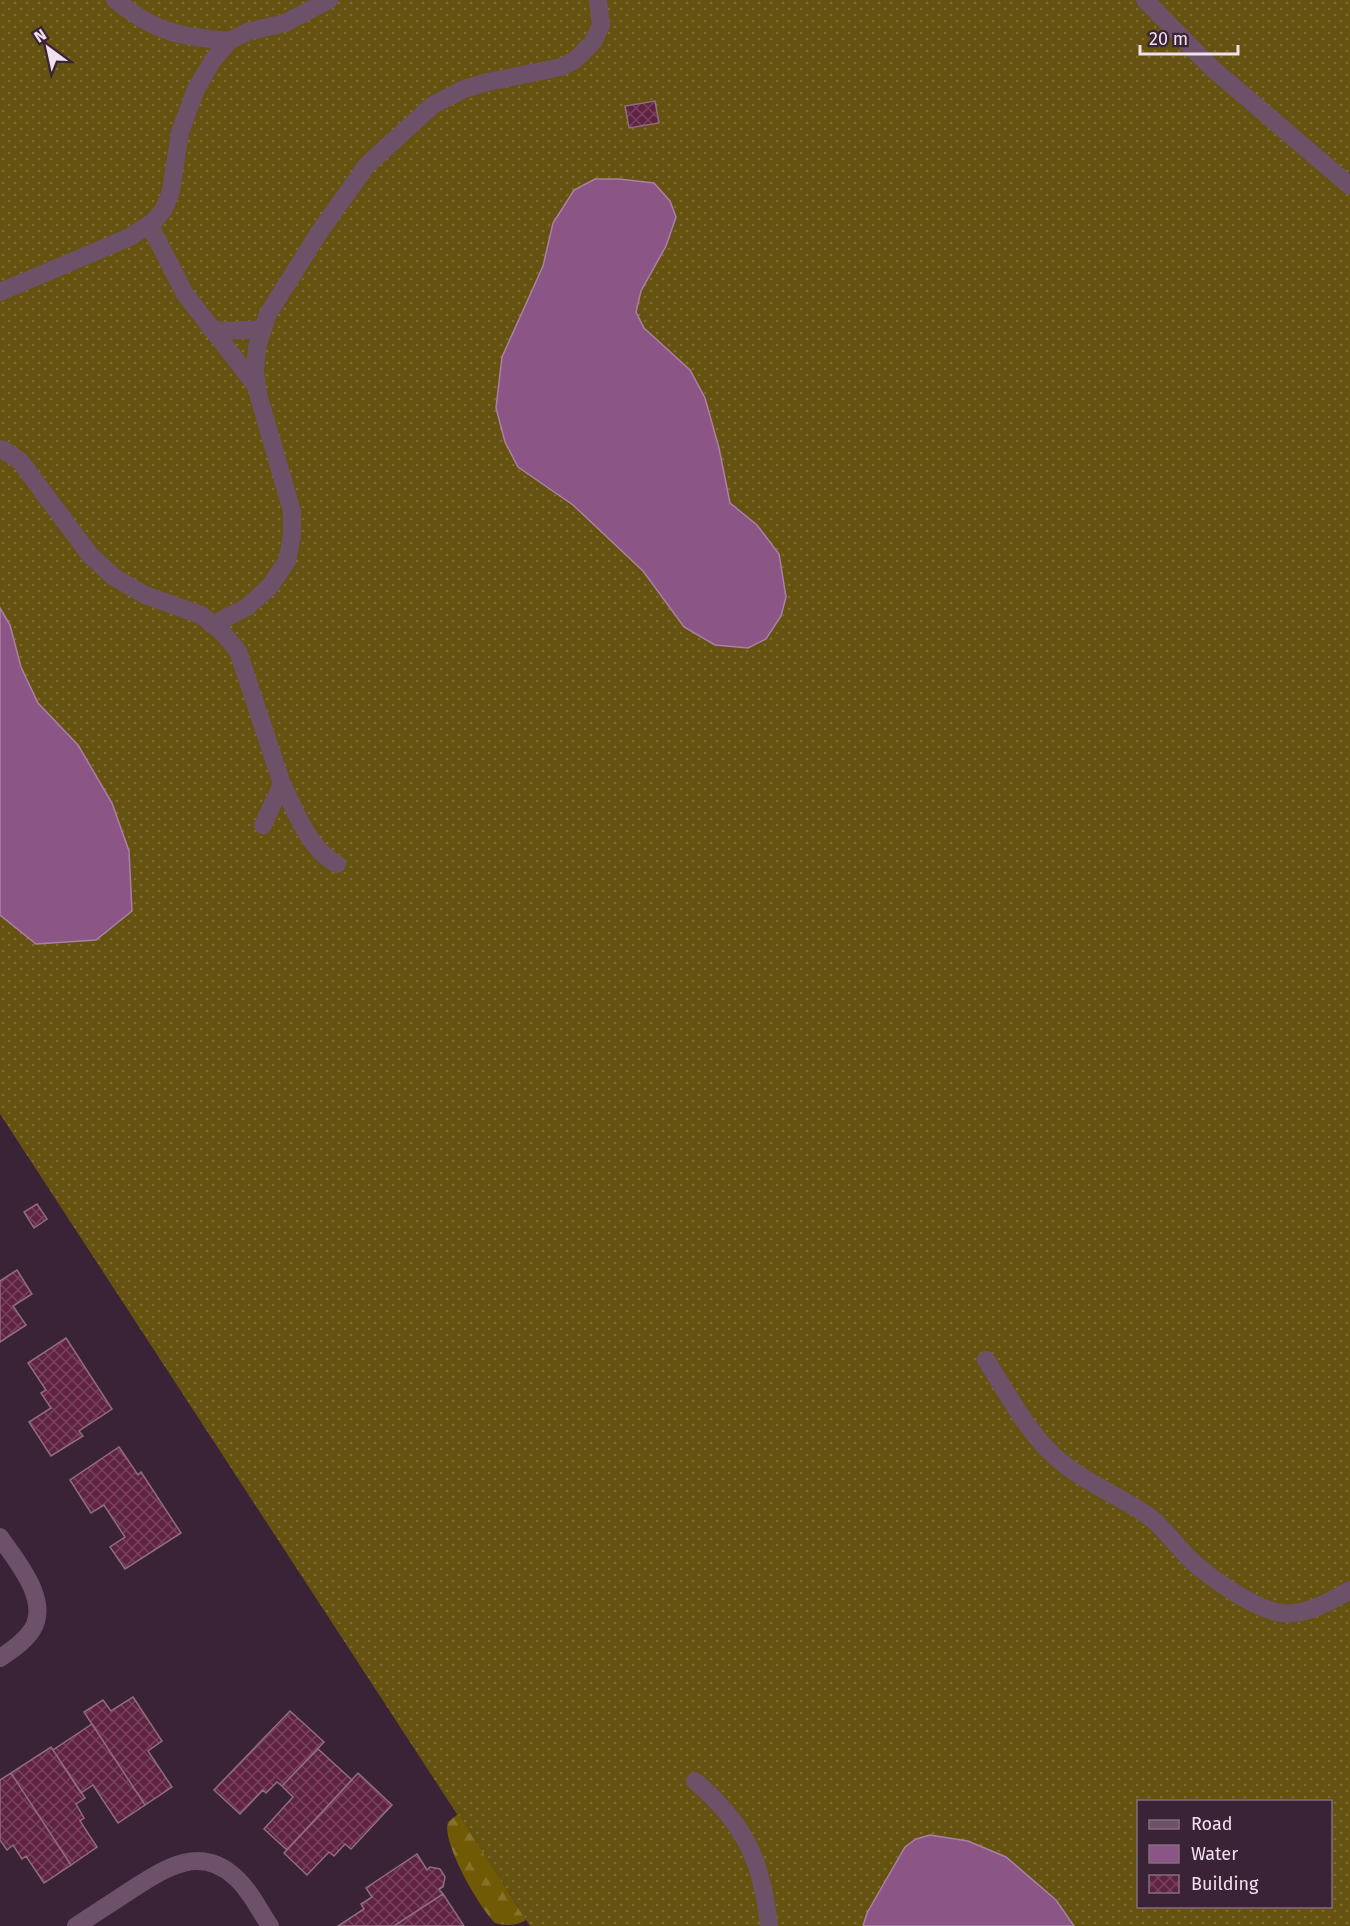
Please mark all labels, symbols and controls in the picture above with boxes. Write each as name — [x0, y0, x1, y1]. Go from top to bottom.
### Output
north arrow — [18, 18, 78, 78]
scale bar — [1140, 18, 1238, 56]
text: N — [30, 25, 50, 47]
text: 20 m — [1149, 28, 1188, 50]
legend — [1137, 1800, 1332, 1908]
text: Road — [1191, 1813, 1233, 1835]
text: Water — [1191, 1843, 1238, 1865]
text: Building — [1191, 1873, 1259, 1895]

